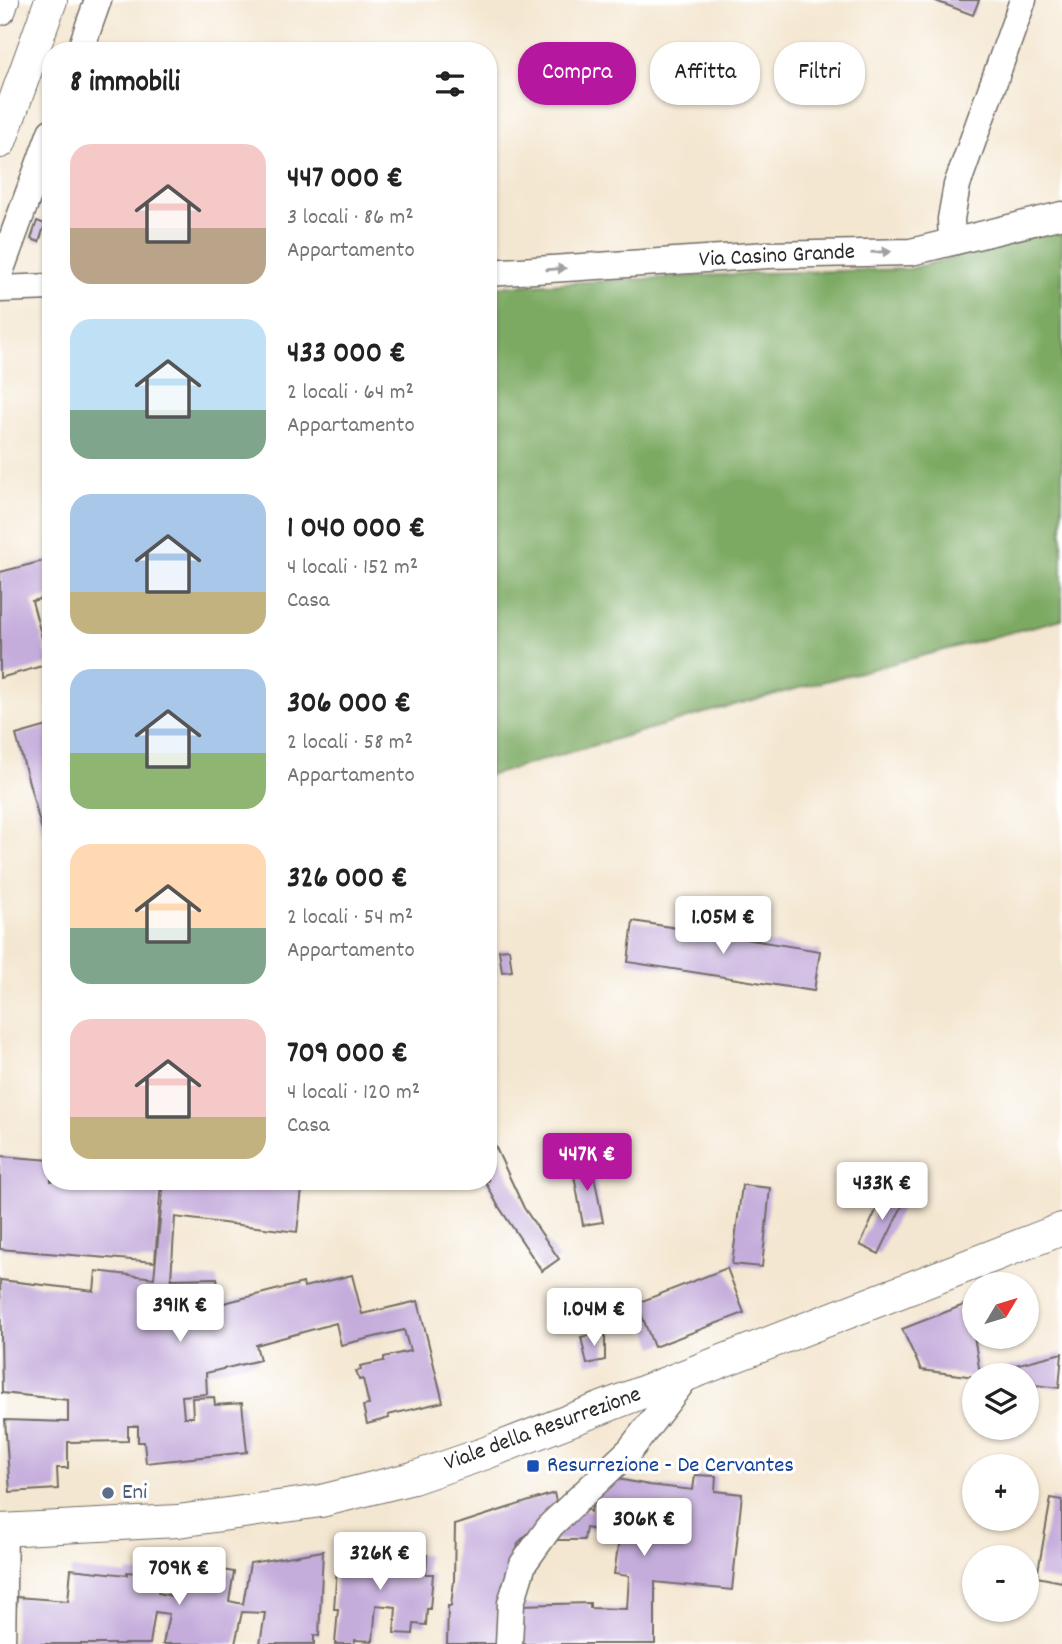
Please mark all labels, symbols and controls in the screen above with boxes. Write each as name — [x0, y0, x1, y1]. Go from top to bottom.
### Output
chip: Compra — [518, 42, 636, 105]
chip: Affitta — [650, 42, 760, 105]
chip: Filtri — [774, 42, 865, 105]
text: 8 immobili — [70, 63, 180, 106]
icon: filters — [431, 65, 469, 103]
text: 447 000 € — [287, 159, 403, 202]
icon: home — [126, 172, 210, 256]
text: 3 locali · 86 m² — [287, 202, 414, 235]
text: Appartamento — [287, 235, 415, 268]
street label: Via Casino Grande — [698, 236, 856, 278]
one-way arrow — [871, 247, 893, 258]
one-way arrow — [546, 263, 568, 274]
text: 433 000 € — [287, 334, 406, 377]
icon: home — [126, 347, 210, 431]
text: 2 locali · 64 m² — [287, 377, 414, 410]
text: Appartamento — [287, 410, 415, 443]
text: 1 040 000 € — [287, 509, 425, 552]
icon: home — [126, 522, 210, 606]
text: 4 locali · 152 m² — [287, 552, 418, 585]
text: Casa — [287, 585, 330, 618]
text: 306 000 € — [287, 684, 411, 727]
icon: home — [126, 697, 210, 781]
text: 2 locali · 58 m² — [287, 727, 413, 760]
text: Appartamento — [287, 760, 415, 793]
text: 326 000 € — [287, 859, 408, 902]
icon: home — [126, 872, 210, 956]
pin: 1.05M € — [658, 897, 788, 956]
text: 2 locali · 54 m² — [287, 902, 413, 935]
text: 1.05M € — [691, 902, 755, 935]
text: Appartamento — [287, 935, 415, 968]
text: 709 000 € — [287, 1034, 408, 1077]
icon: home — [126, 1047, 210, 1131]
text: 4 locali · 120 m² — [287, 1077, 420, 1110]
text: Casa — [287, 1110, 330, 1143]
pin: 447K € — [530, 1134, 644, 1193]
text: 447K € — [559, 1139, 615, 1172]
pin: 433K € — [825, 1162, 939, 1222]
text: 433K € — [853, 1168, 911, 1201]
north arrow — [962, 1272, 1040, 1349]
map controls — [962, 1272, 1039, 1622]
pin: 391K € — [123, 1284, 237, 1344]
pin: 1.04M € — [529, 1288, 659, 1348]
text: 391K € — [153, 1290, 207, 1323]
text: 1.04M € — [563, 1294, 625, 1327]
button: layers — [962, 1363, 1039, 1440]
street label: Viale della Resurrezione — [440, 1379, 646, 1481]
place label: Resurrezione - De Cervantes — [547, 1450, 794, 1483]
button: + — [962, 1454, 1039, 1531]
marker: Resurrezione - De Cervantes — [525, 1458, 541, 1474]
place label: Eni — [122, 1477, 147, 1510]
marker: Eni — [100, 1485, 116, 1501]
pin: 306K € — [587, 1498, 701, 1558]
text: 306K € — [613, 1504, 675, 1537]
pin: 326K € — [323, 1532, 437, 1592]
text: 326K € — [350, 1538, 410, 1571]
button: − — [962, 1545, 1039, 1622]
pin: 709K € — [122, 1548, 236, 1607]
text: 709K € — [149, 1553, 209, 1586]

